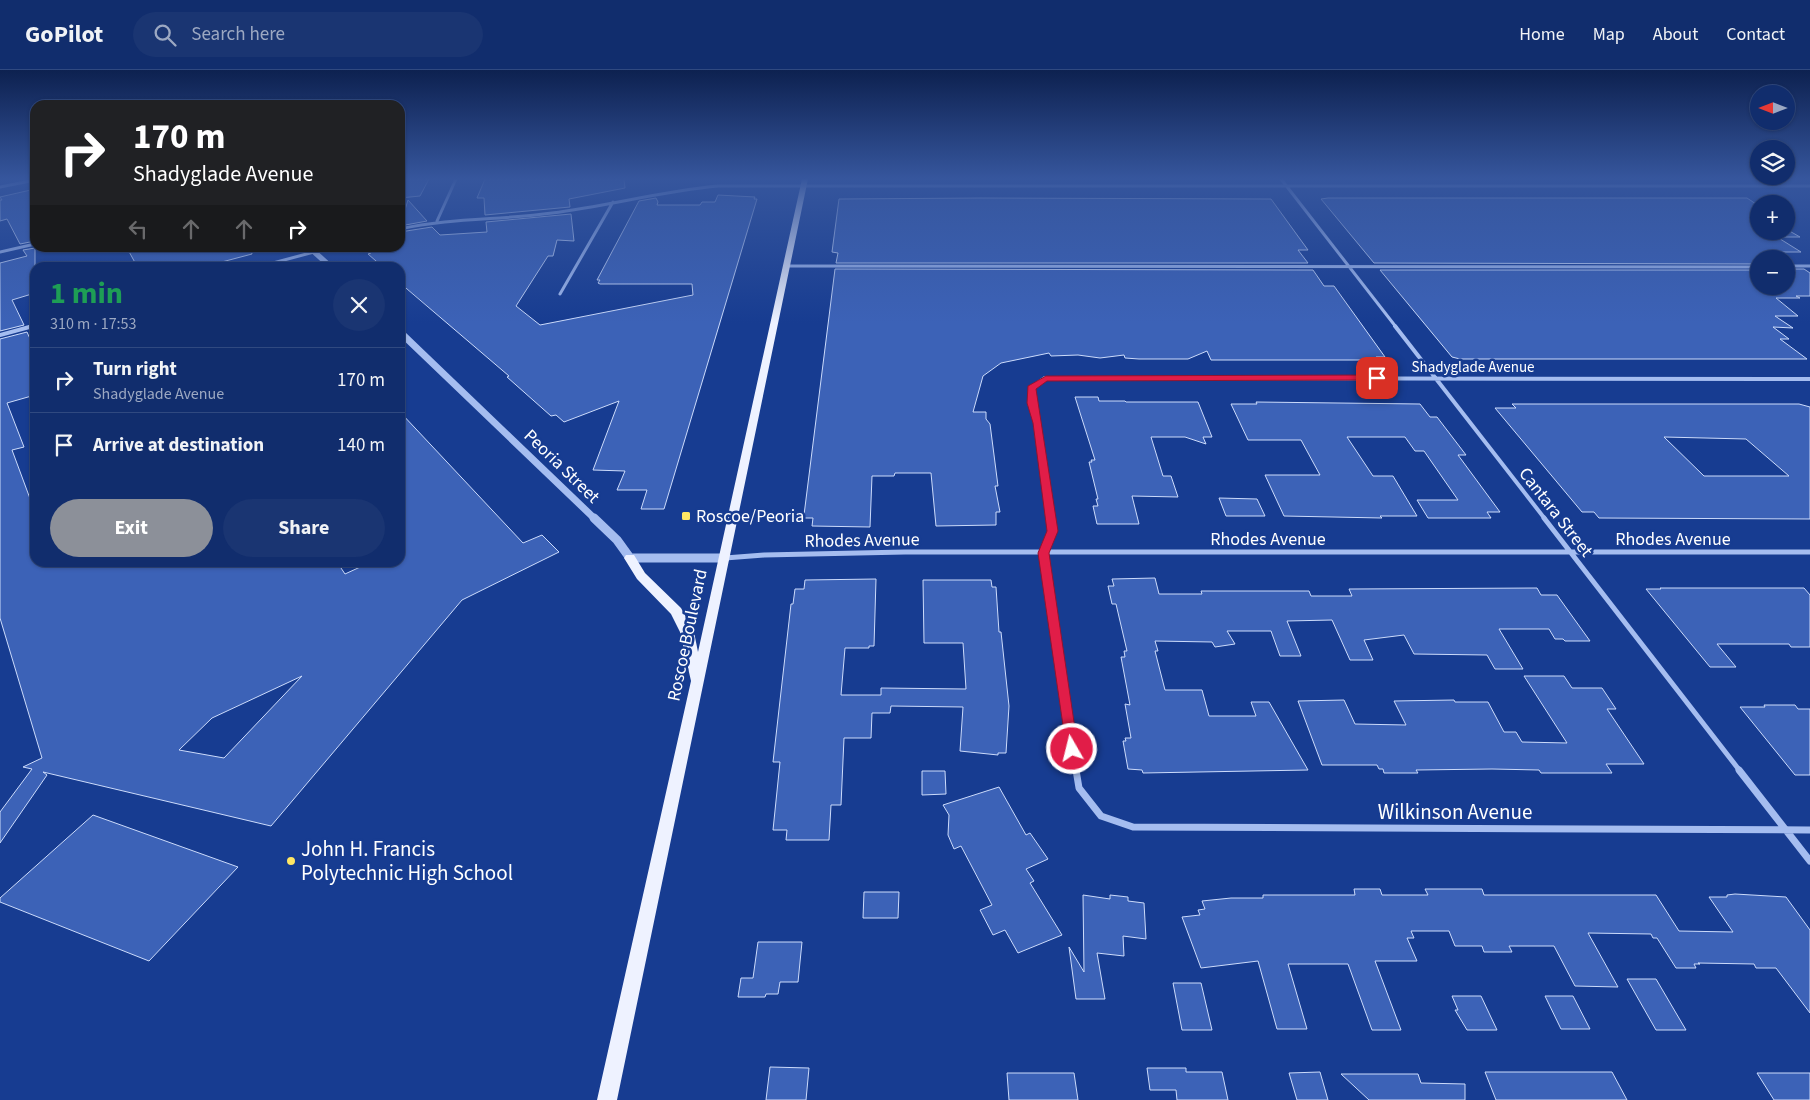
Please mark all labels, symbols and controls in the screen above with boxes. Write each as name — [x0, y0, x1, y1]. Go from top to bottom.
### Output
search box — [133, 12, 483, 57]
text: GoPilot — [25, 17, 103, 52]
icon: search — [151, 21, 179, 49]
text: Search here — [191, 21, 285, 48]
text: Home — [1519, 22, 1565, 47]
text: Map — [1593, 22, 1625, 47]
text: About — [1653, 22, 1698, 47]
text: Contact — [1726, 22, 1785, 47]
north arrow — [1750, 85, 1795, 130]
map controls — [1750, 85, 1795, 295]
text: 170 m — [133, 112, 225, 162]
icon: right — [50, 120, 115, 185]
button: layers — [1750, 140, 1795, 185]
text: Shadyglade Avenue — [133, 158, 313, 190]
button: + — [1750, 195, 1795, 240]
icon: left — [124, 215, 152, 243]
icon: ahead — [177, 215, 205, 243]
icon: ahead — [230, 215, 258, 243]
icon: right — [283, 215, 311, 243]
button: − — [1750, 250, 1795, 295]
text: 1 min — [50, 272, 123, 315]
button: close — [333, 279, 385, 331]
text: 310 m · 17:53 — [50, 313, 137, 335]
text: Turn right — [93, 356, 177, 383]
pin — [1356, 357, 1398, 399]
street label: Shadyglade Avenue — [1411, 357, 1535, 378]
icon: arrive — [1363, 364, 1391, 392]
icon: right — [50, 366, 78, 394]
text: 170 m — [337, 367, 385, 394]
text: Shadyglade Avenue — [93, 383, 224, 405]
street label: Peoria Street — [518, 424, 605, 509]
icon: arrive — [50, 431, 78, 459]
text: Arrive at destination — [93, 432, 264, 459]
text: 140 m — [337, 432, 385, 459]
street label: Cantara Street — [1513, 462, 1599, 562]
button: Exit — [50, 499, 213, 557]
button: Share — [223, 499, 385, 557]
place label: Roscoe/Peoria — [696, 504, 804, 529]
marker: Roscoe/Peoria — [680, 510, 692, 522]
street label: Rhodes Avenue — [804, 527, 920, 554]
street label: Rhodes Avenue — [1210, 527, 1326, 552]
street label: Rhodes Avenue — [1615, 527, 1731, 552]
street label: Roscoe Boulevard — [661, 567, 714, 703]
position arrow — [1045, 722, 1097, 774]
street label: Wilkinson Avenue — [1378, 797, 1532, 827]
place label: John H. Francis Polytechnic High School — [301, 834, 513, 888]
marker: John H. Francis Polytechnic High School — [285, 855, 297, 867]

